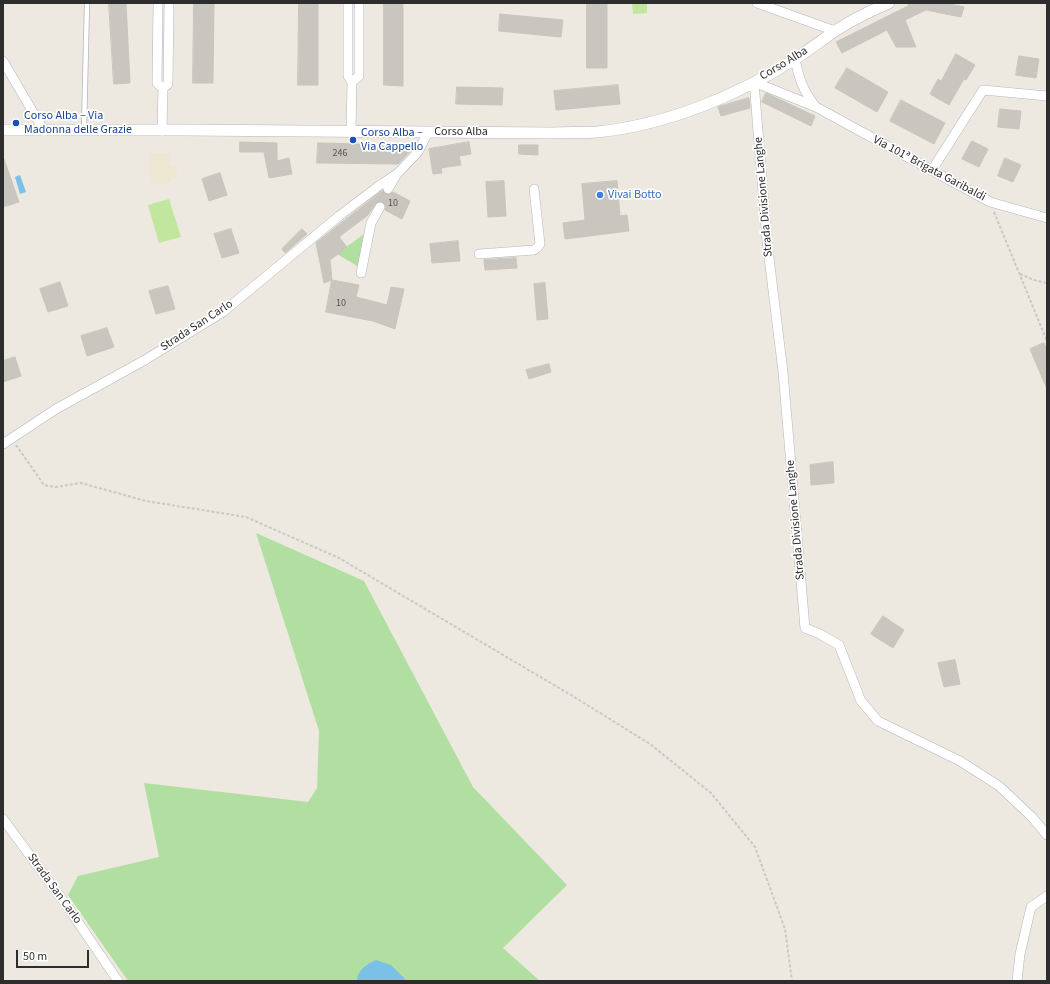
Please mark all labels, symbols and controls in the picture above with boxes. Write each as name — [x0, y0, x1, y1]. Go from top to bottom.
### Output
street label: Corso Alba — [757, 44, 811, 84]
place label: Corso Alba – Via Madonna delle Grazie — [24, 109, 132, 137]
marker: Corso Alba – Via Madonna delle Grazie — [11, 118, 21, 128]
street label: Corso Alba — [434, 125, 488, 139]
place label: Corso Alba – Via Cappello — [361, 126, 423, 154]
street label: Via 101ª Brigata Garibaldi — [870, 133, 988, 205]
marker: Corso Alba – Via Cappello — [348, 135, 358, 145]
street label: Strada Divisione Langhe — [752, 136, 776, 258]
house number: 246 — [333, 148, 347, 160]
place label: Vivai Botto — [608, 188, 661, 202]
marker: Vivai Botto — [595, 190, 605, 200]
house number: 10 — [388, 198, 398, 210]
street label: Strada San Carlo — [158, 297, 236, 355]
house number: 10 — [336, 298, 346, 310]
street label: Strada Divisione Langhe — [784, 459, 808, 581]
street label: Strada San Carlo — [24, 851, 84, 927]
scale bar — [18, 942, 91, 968]
text: 50 m — [23, 948, 47, 965]

